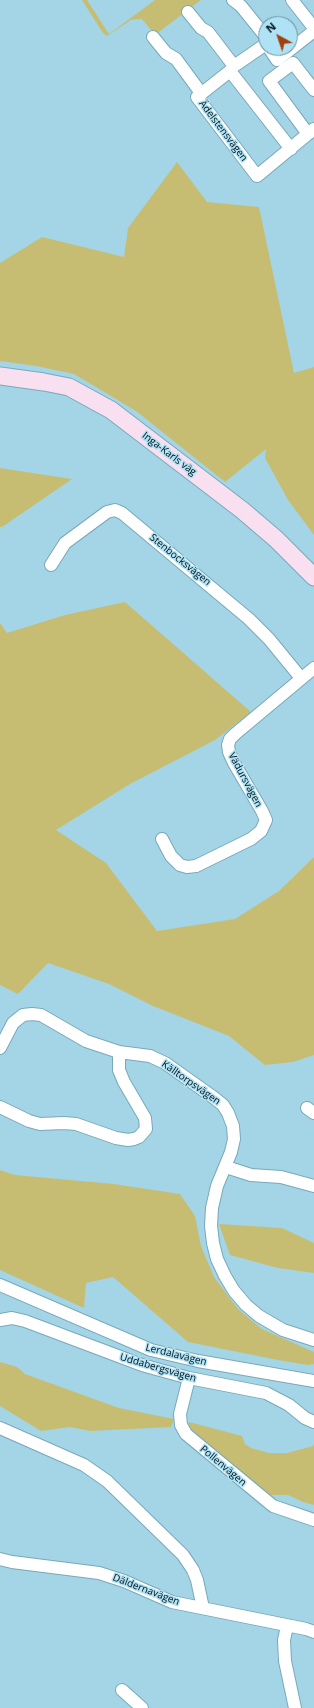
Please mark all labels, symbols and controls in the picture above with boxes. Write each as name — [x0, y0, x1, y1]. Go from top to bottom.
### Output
north arrow — [258, 16, 298, 56]
text: N — [262, 19, 279, 36]
street label: Ädelstensvägen — [196, 98, 250, 164]
street label: Inga-Karls väg — [140, 430, 198, 478]
street label: Stenbocksvägen — [147, 532, 213, 588]
street label: Vädursvägen — [226, 751, 264, 809]
street label: Källtorpsvägen — [159, 1058, 223, 1108]
street label: Lerdalavägen — [144, 1342, 208, 1368]
street label: Uddabergsvägen — [118, 1351, 198, 1385]
street label: Pollenvägen — [197, 1443, 249, 1489]
street label: Däldernavägen — [111, 1572, 181, 1608]

